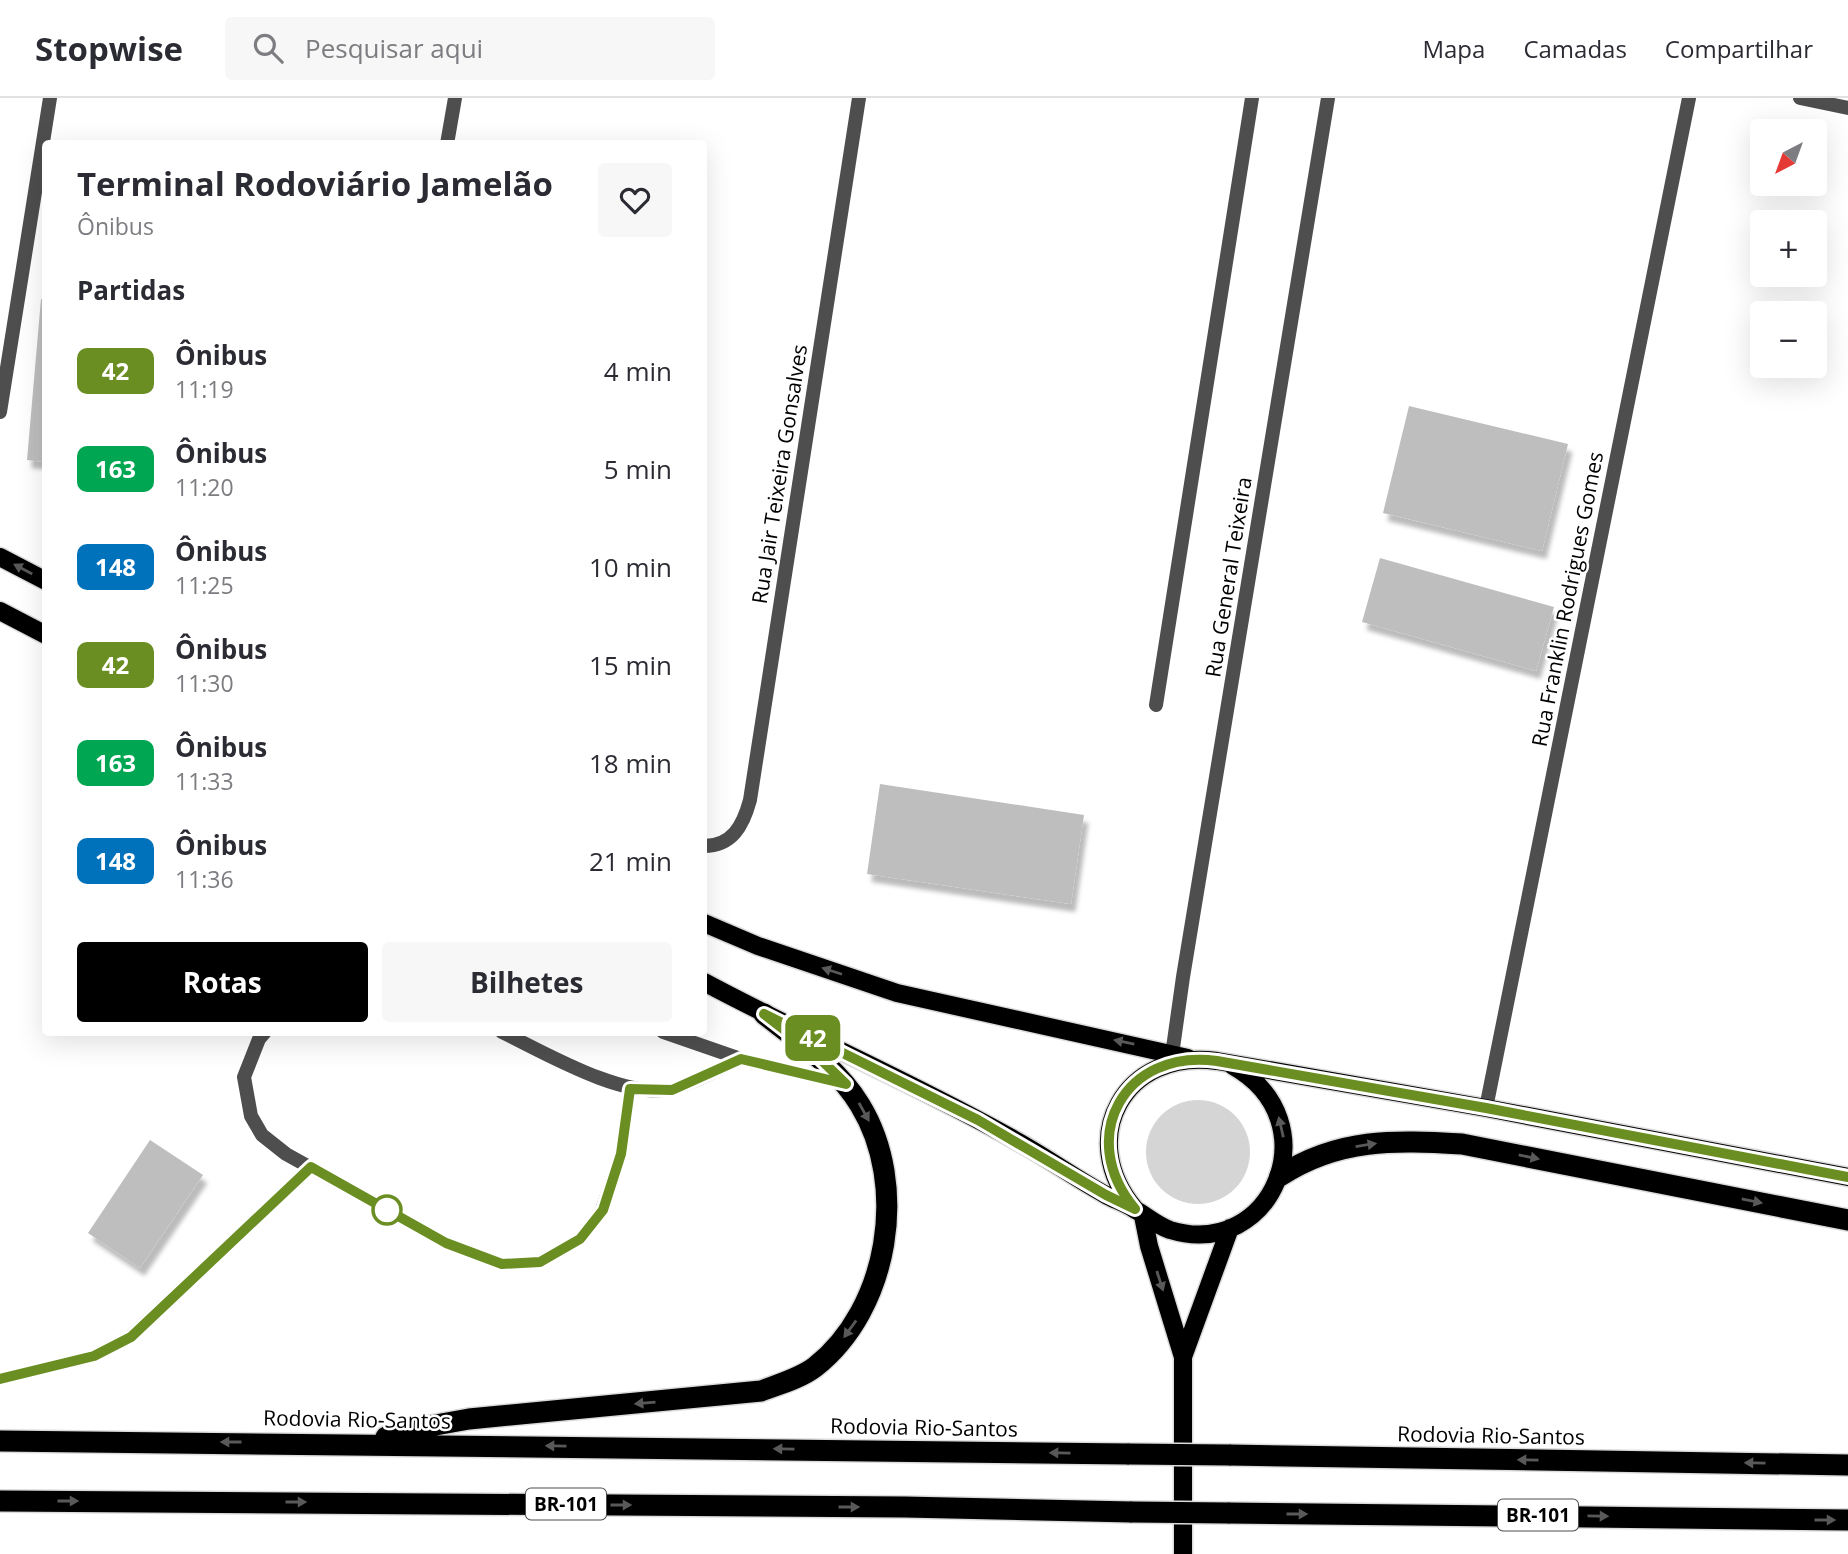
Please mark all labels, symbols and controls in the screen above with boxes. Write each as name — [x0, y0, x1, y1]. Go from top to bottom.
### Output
search box — [225, 17, 715, 80]
text: Stopwise — [35, 26, 183, 71]
icon: search — [249, 29, 287, 67]
text: Pesquisar aqui — [305, 30, 483, 66]
text: Mapa — [1422, 32, 1485, 65]
text: Camadas — [1523, 32, 1627, 65]
text: Compartilhar — [1665, 32, 1813, 65]
north arrow — [1750, 119, 1827, 196]
map controls — [1750, 119, 1827, 378]
text: Terminal Rodoviário Jamelão — [77, 161, 553, 206]
button: heart — [598, 163, 672, 237]
text: Ônibus — [77, 210, 154, 242]
button: + — [1750, 210, 1827, 287]
text: Partidas — [77, 272, 185, 308]
button: − — [1750, 301, 1827, 378]
text: Ônibus — [175, 337, 267, 373]
street label: Rua Jair Teixeira Gonsalves — [745, 342, 813, 606]
text: 4 min — [604, 353, 672, 389]
text: 42 — [102, 354, 129, 387]
text: 11:19 — [175, 373, 234, 405]
text: Ônibus — [175, 435, 267, 471]
street label: Rua Franklin Rodrigues Gomes — [1525, 449, 1609, 749]
text: 5 min — [604, 451, 672, 487]
text: 163 — [95, 452, 136, 485]
text: 11:20 — [175, 471, 234, 503]
street label: Rua General Teixeira — [1198, 475, 1258, 679]
text: Ônibus — [175, 533, 267, 569]
text: 10 min — [589, 549, 672, 585]
text: 148 — [95, 550, 136, 583]
one-way arrow — [13, 563, 33, 575]
text: 11:25 — [175, 569, 234, 601]
text: Ônibus — [175, 631, 267, 667]
text: 15 min — [589, 647, 672, 683]
text: 42 — [102, 648, 129, 681]
text: 11:30 — [175, 667, 234, 699]
text: Ônibus — [175, 729, 267, 765]
text: 18 min — [589, 745, 672, 781]
text: 163 — [95, 746, 136, 779]
text: 11:33 — [175, 765, 234, 797]
text: Ônibus — [175, 827, 267, 863]
text: 21 min — [589, 843, 672, 879]
text: 148 — [95, 844, 136, 877]
text: 11:36 — [175, 863, 234, 895]
button: Rotas — [77, 942, 368, 1022]
button: Bilhetes — [382, 942, 672, 1022]
one-way arrow — [822, 965, 843, 976]
line badge: 42 — [782, 1015, 844, 1061]
text: 42 — [799, 1021, 827, 1054]
one-way arrow — [1113, 1037, 1135, 1048]
one-way arrow — [858, 1103, 870, 1122]
one-way arrow — [1275, 1116, 1286, 1138]
one-way arrow — [1355, 1139, 1377, 1150]
one-way arrow — [1518, 1152, 1540, 1163]
unlabelled marker — [372, 1195, 402, 1225]
one-way arrow — [1741, 1195, 1763, 1206]
one-way arrow — [1155, 1271, 1166, 1292]
one-way arrow — [843, 1320, 857, 1338]
one-way arrow — [634, 1398, 656, 1409]
street label: Rodovia Rio-Santos — [263, 1403, 451, 1435]
street label: Rodovia Rio-Santos — [830, 1411, 1018, 1443]
street label: Rodovia Rio-Santos — [1397, 1419, 1585, 1451]
one-way arrow — [220, 1436, 242, 1448]
one-way arrow — [545, 1440, 567, 1452]
one-way arrow — [773, 1443, 795, 1455]
one-way arrow — [1049, 1447, 1071, 1459]
one-way arrow — [1517, 1454, 1539, 1466]
one-way arrow — [1744, 1457, 1766, 1469]
road number: BR-101 — [526, 1488, 606, 1520]
one-way arrow — [57, 1495, 79, 1507]
one-way arrow — [285, 1496, 307, 1508]
one-way arrow — [610, 1499, 632, 1511]
road number: BR-101 — [1498, 1499, 1578, 1530]
one-way arrow — [838, 1501, 860, 1513]
one-way arrow — [1286, 1508, 1308, 1519]
one-way arrow — [1587, 1510, 1609, 1521]
one-way arrow — [1814, 1514, 1836, 1526]

